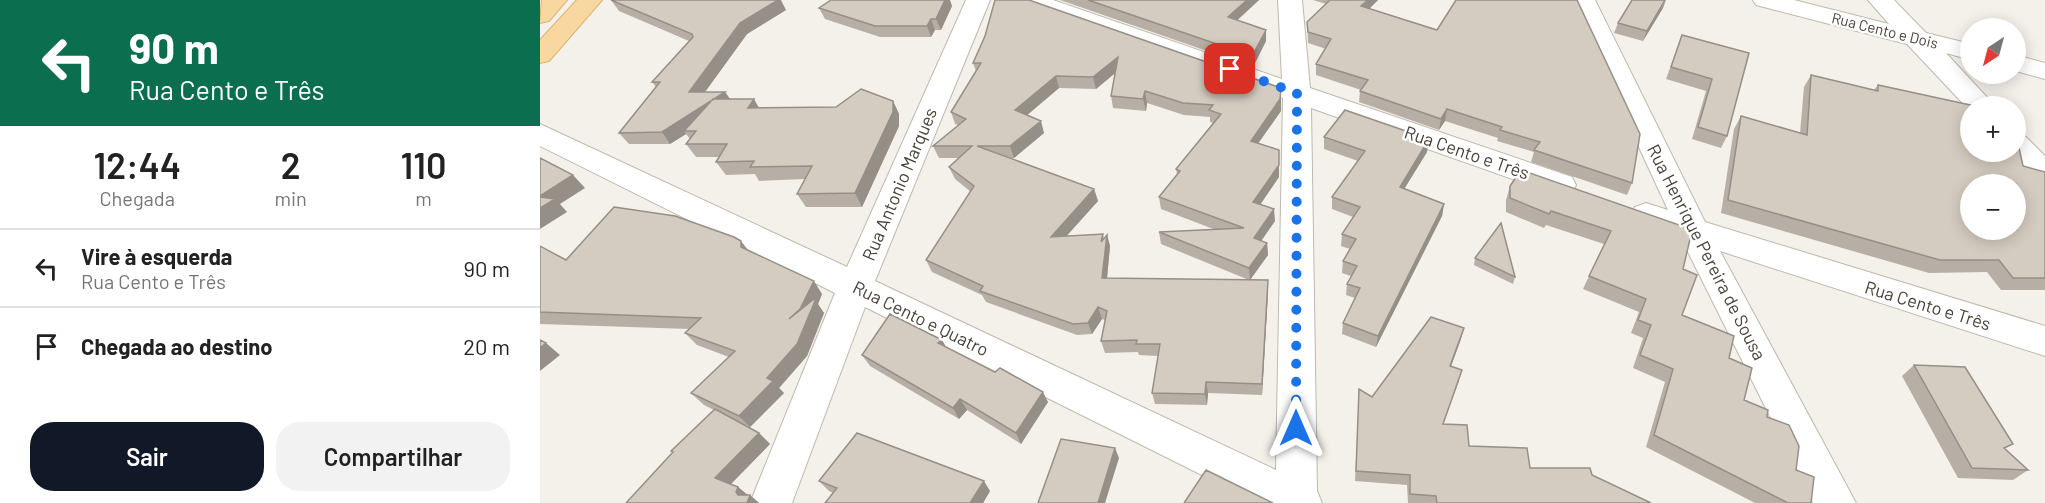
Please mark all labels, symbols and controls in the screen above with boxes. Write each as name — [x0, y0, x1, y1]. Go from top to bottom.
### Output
street label: Rua Cento e Dois — [1830, 8, 1940, 52]
north arrow — [1960, 18, 2026, 84]
map controls — [1960, 18, 2026, 240]
text: 90 m — [129, 22, 219, 72]
icon: left — [30, 24, 108, 102]
pin — [1204, 43, 1255, 94]
icon: arrive — [1213, 52, 1246, 85]
text: Rua Cento e Três — [129, 73, 325, 105]
button: + — [1960, 96, 2026, 162]
street label: Rua Antonio Marques — [857, 104, 941, 264]
street label: Rua Cento e Três — [1402, 120, 1532, 184]
street label: Rua Henrique Pereira de Sousa — [1643, 140, 1771, 364]
text: 12:44 — [94, 143, 181, 186]
text: 2 — [281, 143, 301, 186]
text: 110 — [400, 143, 446, 186]
button: − — [1960, 174, 2026, 240]
text: Chegada — [99, 186, 175, 210]
text: min — [274, 186, 307, 210]
text: m — [415, 186, 432, 210]
text: Vire à esquerda — [81, 243, 232, 269]
icon: left — [30, 252, 63, 285]
text: 90 m — [464, 255, 510, 281]
text: Rua Cento e Três — [81, 269, 226, 293]
street label: Rua Cento e Três — [1862, 275, 1994, 335]
street label: Rua Cento e Quatro — [849, 276, 993, 360]
icon: arrive — [30, 330, 63, 363]
text: Chegada ao destino — [81, 333, 272, 359]
text: 20 m — [463, 333, 510, 359]
position arrow — [1264, 396, 1328, 460]
button: Sair — [30, 422, 264, 491]
button: Compartilhar — [276, 422, 510, 491]

